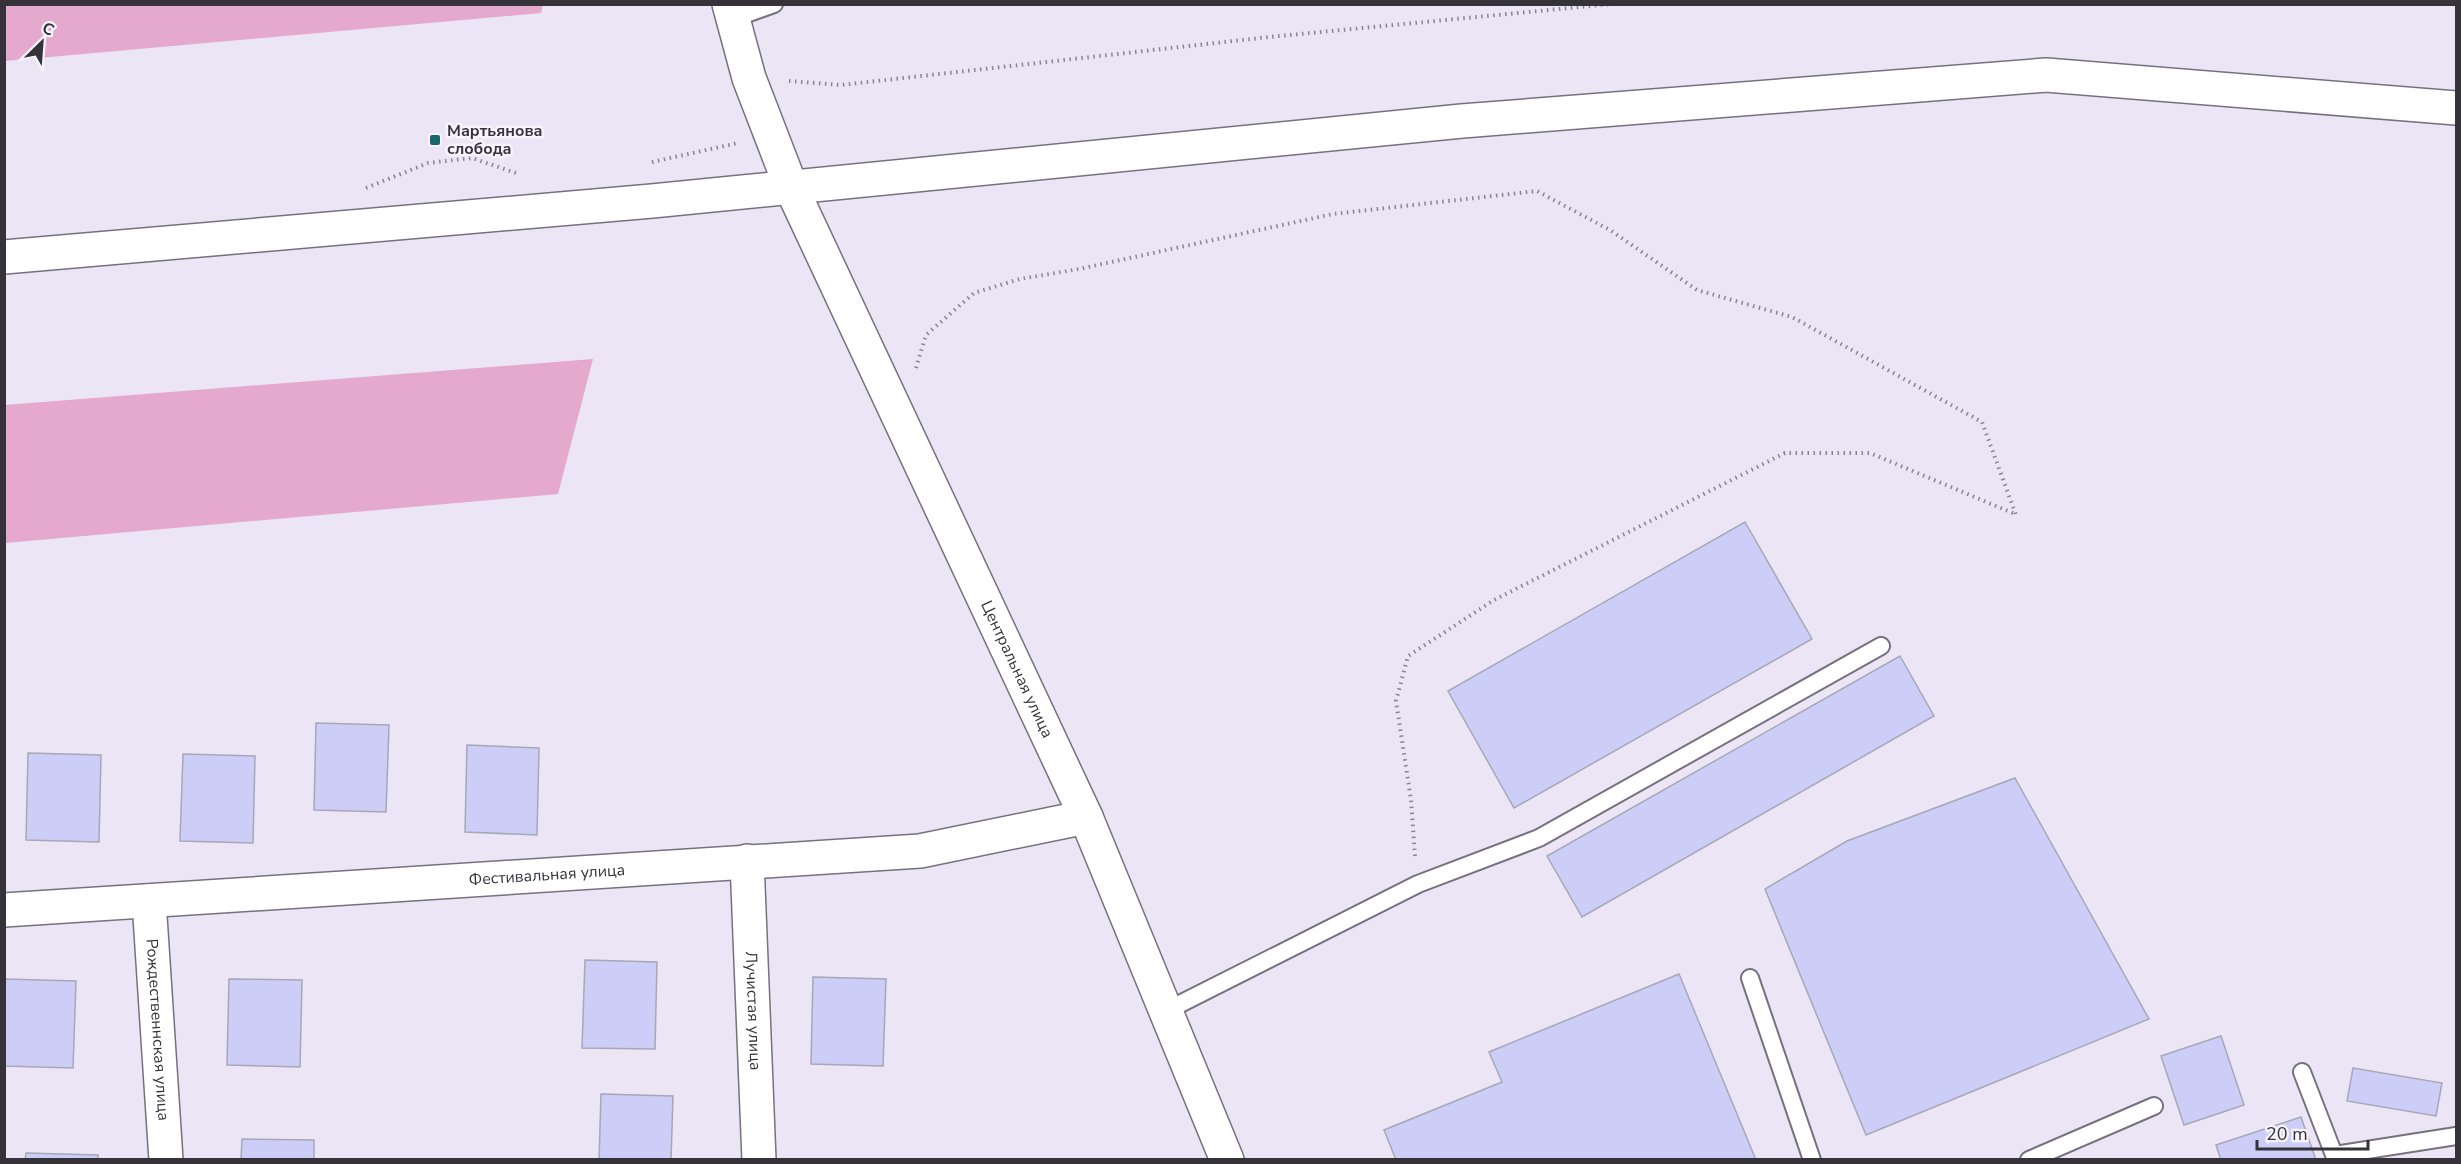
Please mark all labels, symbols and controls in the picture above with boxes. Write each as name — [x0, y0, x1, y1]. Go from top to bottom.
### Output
north arrow — [12, 12, 72, 72]
text: С — [38, 17, 58, 42]
place label: Мартьянова слобода — [447, 120, 542, 160]
marker: Мартьянова слобода — [428, 133, 442, 147]
street label: Центральная улица — [975, 597, 1058, 742]
street label: Фестивальная улица — [468, 859, 626, 891]
street label: Рождественнская улица — [140, 938, 174, 1122]
street label: Лучистая улица — [740, 951, 766, 1071]
scale bar — [2257, 1113, 2368, 1151]
text: 20 m — [2266, 1122, 2308, 1146]

